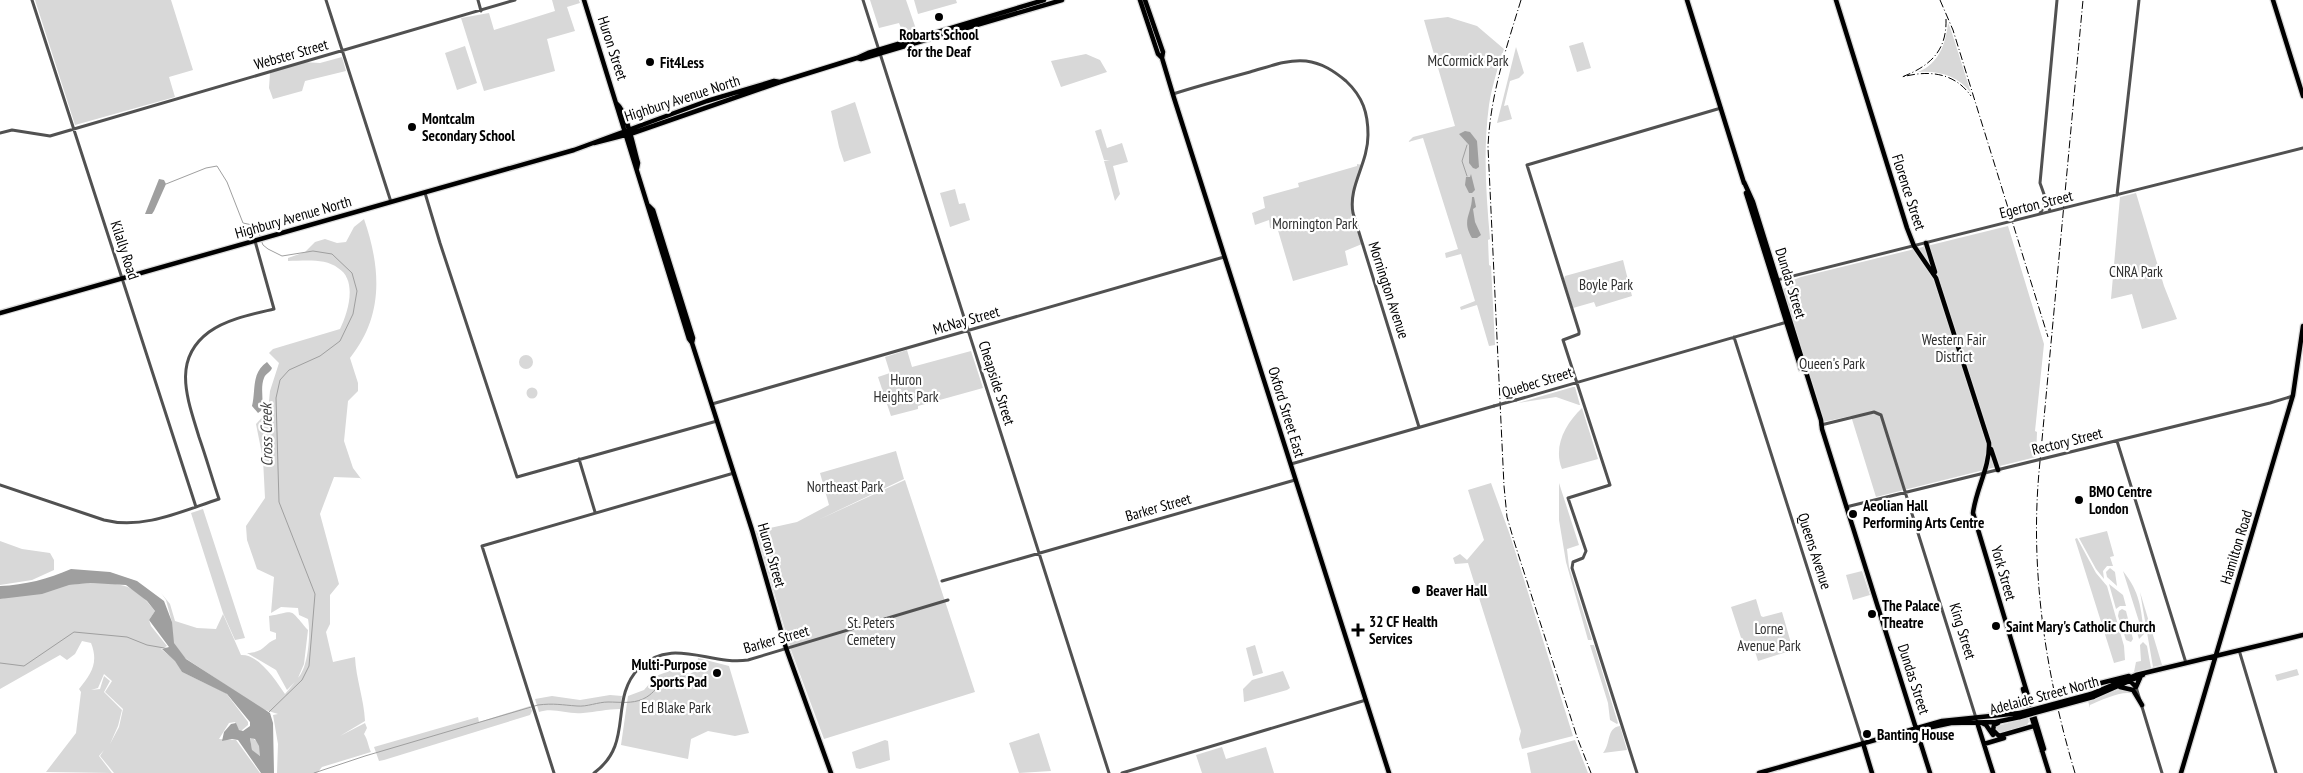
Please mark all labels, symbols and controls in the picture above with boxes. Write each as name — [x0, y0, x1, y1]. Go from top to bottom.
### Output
marker: Robarts School for the Deaf — [933, 11, 945, 23]
street label: Huron Street — [594, 14, 632, 82]
place label: Robarts School for the Deaf — [899, 25, 979, 61]
street label: Webster Street — [252, 34, 330, 74]
park label: McCormick Park — [1427, 51, 1509, 70]
place label: Fit4Less — [660, 53, 704, 72]
marker: Fit4Less — [644, 56, 656, 68]
street label: Highbury Avenue North — [622, 70, 742, 126]
place label: Montcalm Secondary School — [422, 109, 515, 145]
marker: Montcalm Secondary School — [406, 121, 418, 133]
street label: Florence Street — [1888, 152, 1930, 232]
street label: Egerton Street — [1997, 186, 2075, 222]
street label: Highbury Avenue North — [233, 191, 353, 243]
park label: Mornington Park — [1272, 214, 1358, 233]
street label: Kilally Road — [107, 218, 143, 282]
street label: Mornington Avenue — [1364, 239, 1414, 341]
street label: Dundas Street — [1771, 245, 1811, 321]
park label: CNRA Park — [2109, 262, 2163, 281]
park label: Boyle Park — [1579, 275, 1633, 294]
street label: McNay Street — [931, 301, 1001, 339]
park label: Western Fair District — [1922, 330, 1987, 366]
street label: Cheapside Street — [974, 338, 1020, 428]
park label: Queen's Park — [1799, 354, 1865, 373]
street label: Quebec Street — [1499, 362, 1575, 402]
street label: Oxford Street East — [1264, 364, 1310, 460]
park label: Huron Heights Park — [873, 370, 939, 406]
water label: Cross Creek — [255, 401, 277, 467]
street label: Rectory Street — [2030, 423, 2104, 459]
park label: Northeast Park — [807, 477, 883, 496]
place label: BMO Centre London — [2089, 482, 2152, 518]
street label: Barker Street — [1123, 489, 1193, 525]
marker: BMO Centre London — [2073, 494, 2085, 506]
place label: Aeolian Hall Performing Arts Centre — [1862, 496, 1984, 532]
marker: Aeolian Hall Performing Arts Centre — [1847, 508, 1859, 520]
street label: Hamilton Road — [2216, 508, 2256, 586]
street label: Queens Avenue — [1794, 510, 1836, 592]
street label: Huron Street — [754, 521, 790, 589]
street label: York Street — [1987, 543, 2021, 603]
place label: Beaver Hall — [1426, 581, 1488, 600]
marker: Beaver Hall — [1410, 584, 1422, 596]
place label: The Palace Theatre — [1882, 596, 1940, 632]
street label: King Street — [1945, 601, 1981, 661]
marker: The Palace Theatre — [1866, 608, 1878, 620]
place label: 32 CF Health Services — [1369, 612, 1438, 648]
park label: St. Peters Cemetery — [847, 613, 896, 649]
place label: Saint Mary's Catholic Church — [2006, 617, 2156, 636]
park label: Lorne Avenue Park — [1737, 619, 1801, 655]
marker: Saint Mary's Catholic Church — [1990, 620, 2002, 632]
street label: Barker Street — [741, 621, 811, 657]
marker: 32 CF Health Services — [1351, 623, 1365, 637]
street label: Dundas Street — [1894, 641, 1934, 717]
place label: Multi-Purpose Sports Pad — [632, 655, 707, 691]
marker: Multi-Purpose Sports Pad — [711, 667, 723, 679]
street label: Adelaide Street North — [1987, 671, 2101, 719]
park label: Ed Blake Park — [641, 698, 711, 717]
place label: Banting House — [1877, 725, 1955, 744]
marker: Banting House — [1861, 728, 1873, 740]

